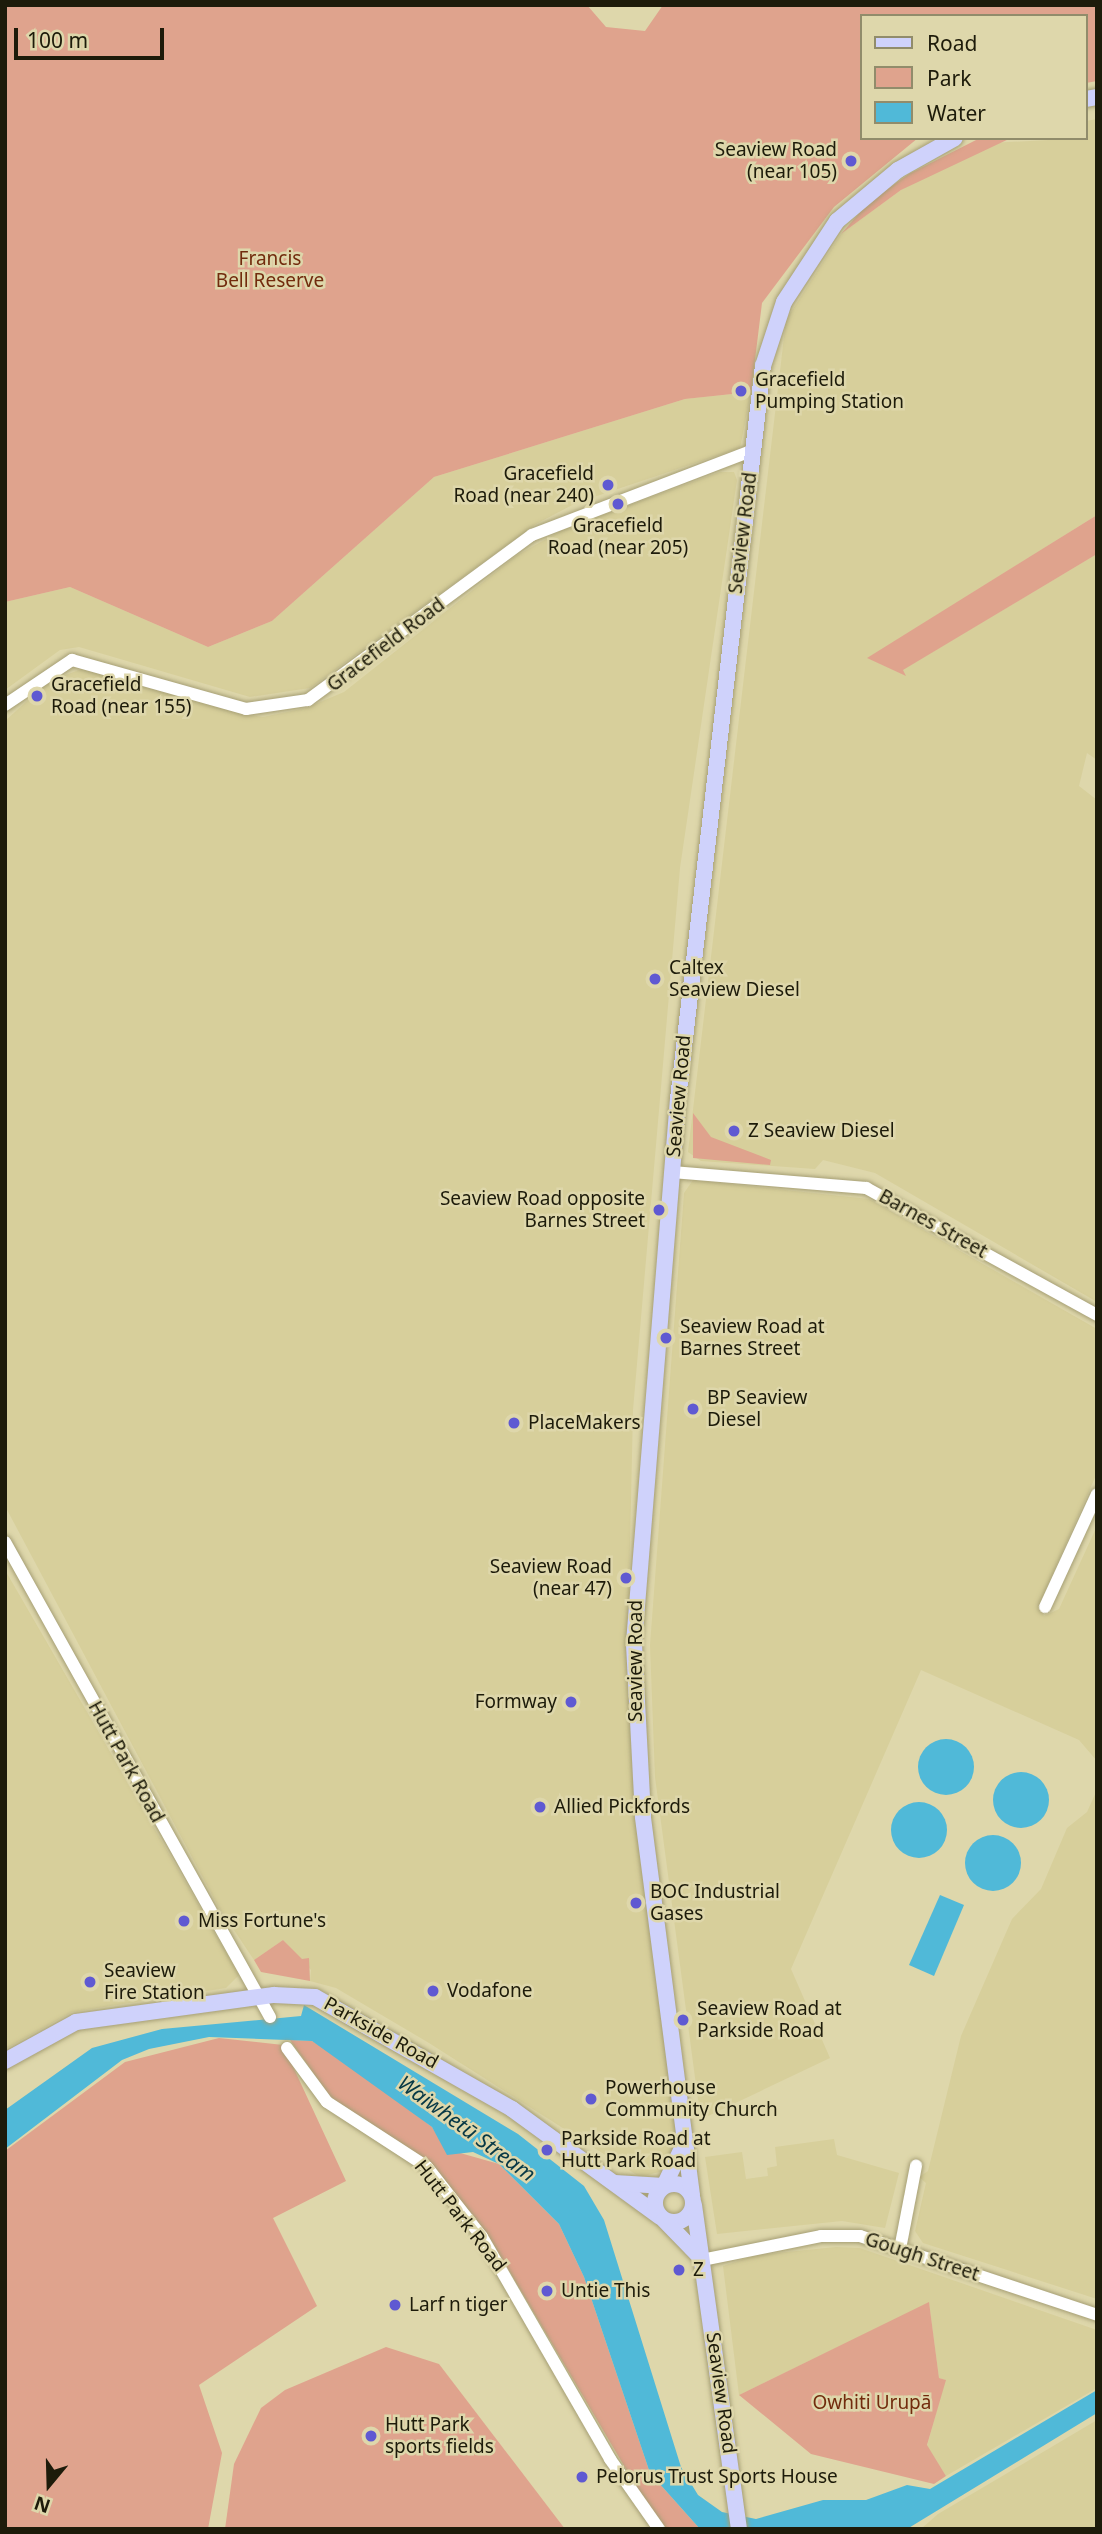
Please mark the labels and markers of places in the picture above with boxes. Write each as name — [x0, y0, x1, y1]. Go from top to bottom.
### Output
place label: Seaview Road (near 105) — [715, 139, 837, 183]
marker: Seaview Road (near 105) — [843, 153, 859, 169]
place label: Gracefield Pumping Station — [755, 369, 904, 413]
marker: Gracefield Pumping Station — [733, 383, 749, 399]
place label: Gracefield Road (near 240) — [453, 463, 594, 507]
marker: Gracefield Road (near 240) — [600, 477, 616, 493]
marker: Gracefield Road (near 205) — [610, 496, 626, 512]
place label: Gracefield Road (near 205) — [548, 515, 688, 559]
place label: Gracefield Road (near 155) — [51, 674, 192, 718]
marker: Gracefield Road (near 155) — [29, 688, 45, 704]
place label: Caltex Seaview Diesel — [669, 957, 800, 1001]
marker: Caltex Seaview Diesel — [647, 971, 663, 987]
place label: Z Seaview Diesel — [748, 1120, 895, 1142]
marker: Z Seaview Diesel — [726, 1123, 742, 1139]
place label: Seaview Road opposite Barnes Street — [440, 1188, 645, 1232]
marker: Seaview Road opposite Barnes Street — [651, 1202, 667, 1218]
place label: Seaview Road at Barnes Street — [680, 1316, 825, 1360]
marker: Seaview Road at Barnes Street — [658, 1330, 674, 1346]
place label: BP Seaview Diesel — [707, 1387, 807, 1431]
marker: BP Seaview Diesel — [685, 1401, 701, 1417]
place label: PlaceMakers — [528, 1412, 641, 1434]
marker: PlaceMakers — [506, 1415, 522, 1431]
place label: Seaview Road (near 47) — [490, 1556, 612, 1600]
marker: Seaview Road (near 47) — [618, 1570, 634, 1586]
place label: Formway — [475, 1691, 557, 1713]
marker: Formway — [563, 1694, 579, 1710]
place label: Allied Pickfords — [554, 1796, 690, 1818]
marker: Allied Pickfords — [532, 1799, 548, 1815]
place label: BOC Industrial Gases — [650, 1881, 780, 1925]
marker: BOC Industrial Gases — [628, 1895, 644, 1911]
place label: Miss Fortune's — [198, 1910, 326, 1932]
marker: Miss Fortune's — [176, 1913, 192, 1929]
place label: Seaview Fire Station — [104, 1960, 205, 2004]
marker: Seaview Fire Station — [82, 1974, 98, 1990]
place label: Vodafone — [447, 1980, 532, 2002]
marker: Vodafone — [425, 1983, 441, 1999]
place label: Seaview Road at Parkside Road — [697, 1998, 842, 2042]
marker: Seaview Road at Parkside Road — [675, 2012, 691, 2028]
place label: Powerhouse Community Church — [605, 2077, 778, 2121]
marker: Powerhouse Community Church — [583, 2091, 599, 2107]
place label: Parkside Road at Hutt Park Road — [561, 2128, 711, 2172]
marker: Parkside Road at Hutt Park Road — [539, 2142, 555, 2158]
place label: Z — [693, 2259, 704, 2281]
marker: Z — [671, 2262, 687, 2278]
place label: Untie This — [561, 2280, 650, 2302]
marker: Untie This — [539, 2283, 555, 2299]
place label: Larf n tiger — [409, 2294, 508, 2316]
marker: Larf n tiger — [387, 2297, 403, 2313]
place label: Hutt Park sports fields — [385, 2414, 494, 2458]
marker: Hutt Park sports fields — [363, 2428, 379, 2444]
place label: Pelorus Trust Sports House — [596, 2466, 838, 2488]
marker: Pelorus Trust Sports House — [574, 2469, 590, 2485]

